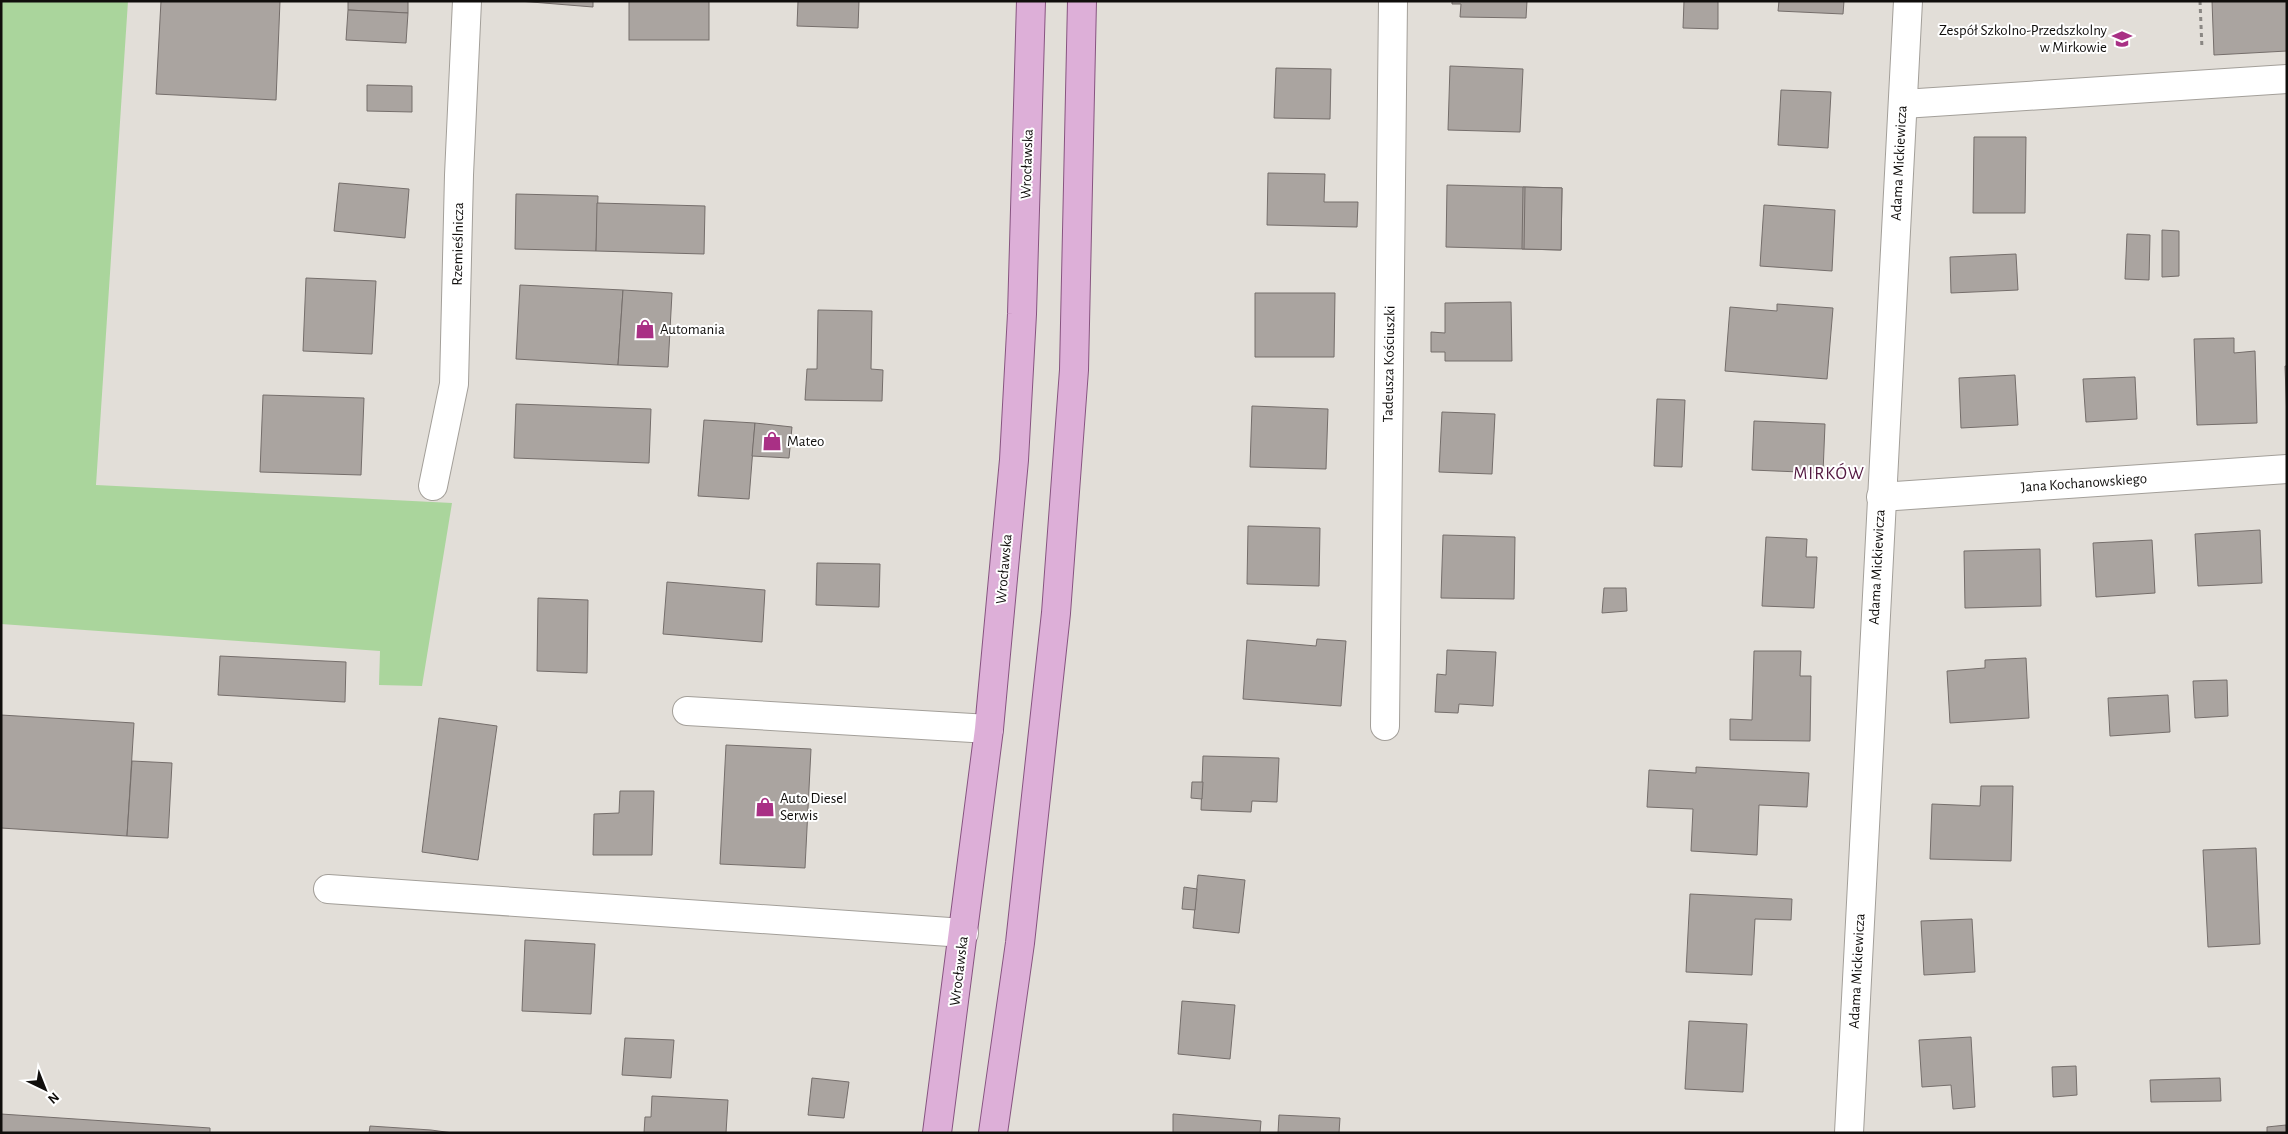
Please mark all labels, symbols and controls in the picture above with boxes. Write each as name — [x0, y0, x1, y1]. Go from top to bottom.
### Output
place label: Zespół Szkolno-Przedszkolny w Mirkowie — [1939, 23, 2108, 55]
school or university icon: Zespół Szkolno-Przedszkolny w Mirkowie — [2111, 28, 2133, 50]
street label: Adama Mickiewicza — [1888, 105, 1910, 221]
street label: Wrocławska — [1018, 128, 1036, 199]
street label: Rzemieślnicza — [450, 202, 466, 286]
street label: Tadeusza Kościuszki — [1380, 305, 1398, 423]
shop icon: Automania — [634, 318, 656, 340]
place label: Automania — [660, 322, 725, 337]
shop icon: Mateo — [761, 430, 783, 452]
place label: Mateo — [787, 434, 824, 449]
district label: MIRKÓW — [1793, 462, 1865, 483]
street label: Jana Kochanowskiego — [2020, 471, 2148, 495]
street label: Adama Mickiewicza — [1866, 509, 1888, 625]
street label: Wrocławska — [993, 533, 1015, 605]
place label: Auto Diesel Serwis — [780, 791, 847, 823]
shop icon: Auto Diesel Serwis — [754, 796, 776, 818]
street label: Adama Mickiewicza — [1846, 913, 1868, 1029]
street label: Wrocławska — [947, 935, 971, 1007]
north arrow — [20, 1064, 70, 1114]
text: N — [45, 1089, 62, 1106]

